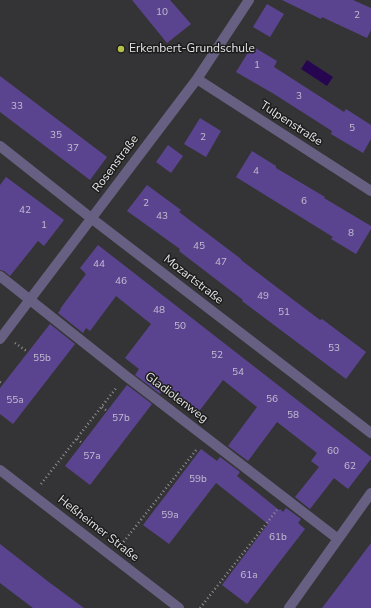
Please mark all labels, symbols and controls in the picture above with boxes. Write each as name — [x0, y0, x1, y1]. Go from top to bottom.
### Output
house number: 10 — [156, 7, 168, 19]
house number: 2 — [354, 10, 360, 22]
place label: Erkenbert-Grundschule — [129, 42, 255, 56]
marker: Erkenbert-Grundschule — [116, 44, 126, 54]
house number: 1 — [254, 60, 260, 72]
house number: 3 — [296, 91, 302, 103]
street label: Tulpenstraße — [257, 99, 325, 149]
house number: 33 — [11, 101, 23, 113]
house number: 5 — [349, 123, 355, 135]
house number: 35 — [50, 130, 62, 142]
house number: 2 — [200, 132, 206, 144]
street label: Rosenstraße — [90, 133, 142, 195]
house number: 37 — [67, 143, 79, 155]
house number: 4 — [253, 166, 259, 178]
house number: 6 — [301, 196, 307, 208]
house number: 2 — [143, 198, 149, 210]
house number: 42 — [19, 205, 31, 217]
house number: 43 — [156, 211, 168, 223]
house number: 1 — [41, 220, 47, 232]
house number: 8 — [348, 228, 354, 240]
house number: 45 — [193, 241, 205, 253]
street label: Mozartstraße — [160, 252, 226, 308]
house number: 47 — [215, 257, 227, 269]
house number: 44 — [93, 259, 105, 271]
house number: 46 — [115, 276, 127, 288]
house number: 49 — [257, 291, 269, 303]
house number: 48 — [153, 305, 165, 317]
house number: 51 — [278, 307, 290, 319]
house number: 50 — [174, 321, 186, 333]
house number: 53 — [328, 343, 340, 355]
house number: 52 — [211, 350, 223, 362]
house number: 55b — [33, 353, 51, 365]
house number: 54 — [232, 367, 244, 379]
street label: Gladiolenweg — [142, 370, 210, 426]
house number: 56 — [266, 394, 278, 406]
house number: 55a — [6, 395, 24, 407]
house number: 58 — [287, 410, 299, 422]
house number: 57b — [112, 413, 130, 425]
house number: 60 — [327, 446, 339, 458]
house number: 57a — [83, 451, 101, 463]
house number: 62 — [344, 461, 356, 473]
house number: 59b — [189, 474, 207, 486]
street label: Heßheimer Straße — [55, 493, 141, 565]
house number: 59a — [161, 510, 179, 522]
house number: 61b — [269, 532, 287, 544]
house number: 61a — [240, 570, 258, 582]

